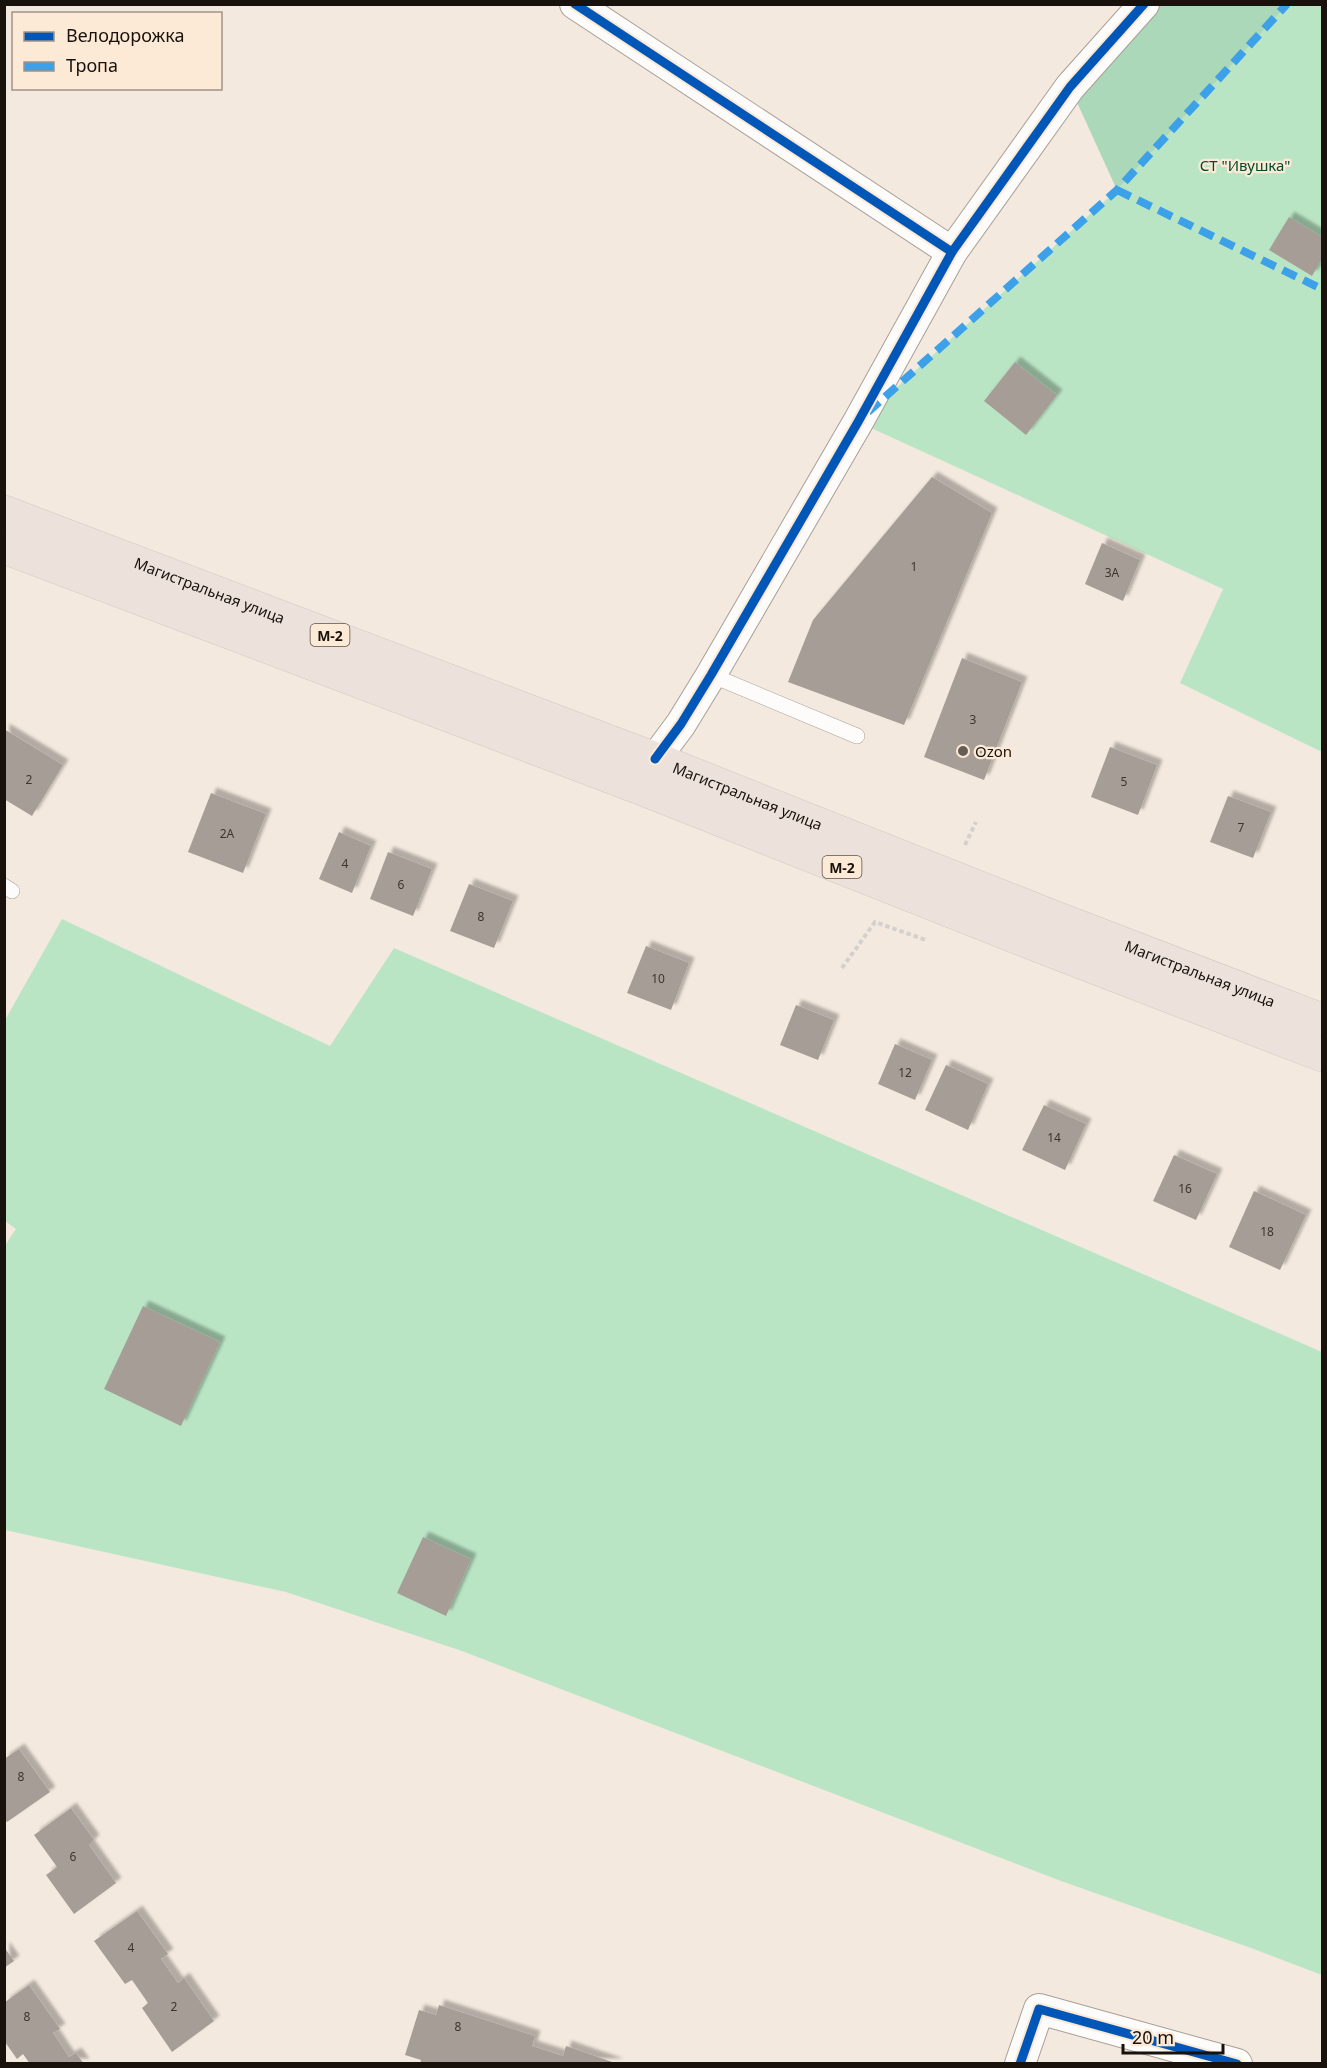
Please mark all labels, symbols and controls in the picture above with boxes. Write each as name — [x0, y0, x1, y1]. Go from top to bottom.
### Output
legend — [12, 12, 222, 90]
text: Велодорожка — [66, 23, 184, 47]
text: Тропа — [66, 53, 118, 77]
park label: СТ "Ивушка" — [1200, 155, 1290, 175]
street label: Магистральная улица — [132, 552, 288, 628]
house number: 1 — [911, 558, 917, 575]
house number: 3А — [1105, 564, 1120, 581]
road number: М-2 — [310, 624, 350, 646]
house number: 3 — [970, 711, 977, 728]
place label: Ozon — [975, 741, 1012, 761]
marker: Ozon — [956, 744, 970, 758]
street label: Магистральная улица — [670, 757, 825, 834]
house number: 2 — [26, 771, 33, 788]
house number: 5 — [1121, 773, 1128, 790]
house number: 7 — [1238, 819, 1245, 836]
house number: 2А — [220, 825, 235, 842]
house number: 4 — [342, 855, 349, 872]
road number: М-2 — [822, 856, 862, 878]
house number: 6 — [398, 876, 405, 893]
house number: 8 — [478, 908, 485, 925]
street label: Магистральная улица — [1122, 935, 1278, 1011]
house number: 10 — [651, 970, 665, 987]
house number: 12 — [898, 1064, 912, 1081]
house number: 14 — [1047, 1129, 1061, 1146]
house number: 16 — [1178, 1180, 1192, 1197]
house number: 18 — [1260, 1223, 1274, 1240]
house number: 8 — [18, 1768, 25, 1785]
house number: 6 — [70, 1848, 77, 1865]
house number: 4 — [128, 1939, 135, 1956]
house number: 2 — [171, 1998, 178, 2015]
house number: 8 — [24, 2008, 31, 2025]
scale bar — [1123, 2017, 1224, 2055]
house number: 8 — [455, 2018, 462, 2035]
text: 20 m — [1132, 2025, 1174, 2049]

